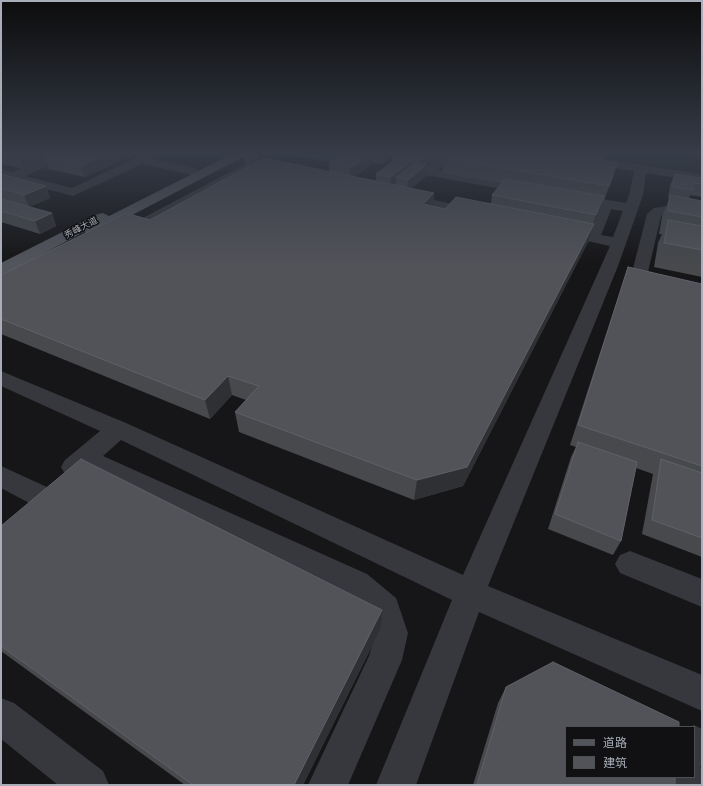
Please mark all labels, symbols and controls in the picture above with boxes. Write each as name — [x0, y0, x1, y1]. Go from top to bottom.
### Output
street label: 秀峰大道 — [63, 215, 99, 241]
legend — [565, 726, 695, 778]
text: 道路 — [603, 734, 627, 751]
text: 建筑 — [603, 754, 627, 771]

